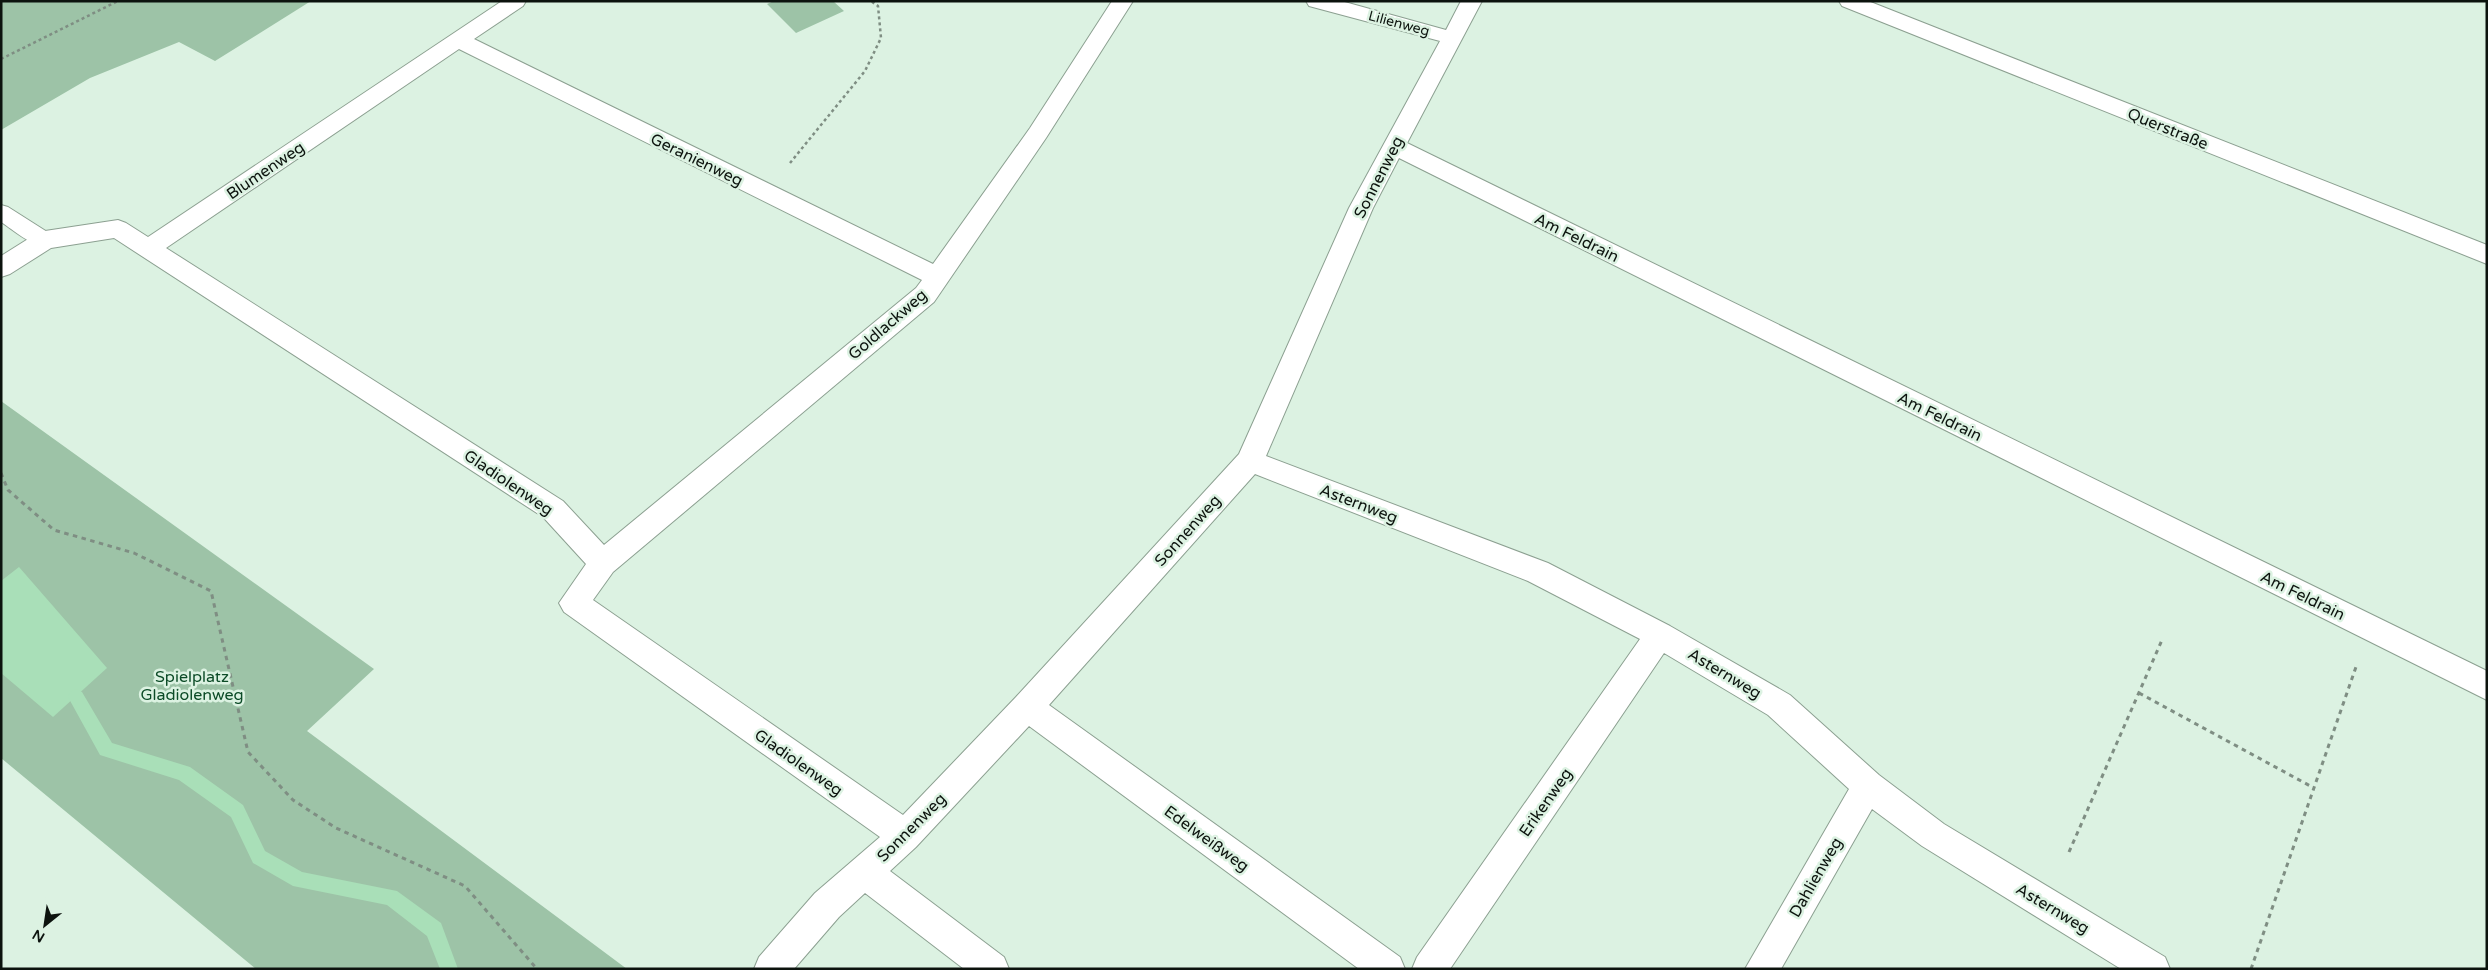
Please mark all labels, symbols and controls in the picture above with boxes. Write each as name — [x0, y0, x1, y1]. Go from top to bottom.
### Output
street label: Lilienweg — [1366, 7, 1431, 40]
street label: Querstraße — [2124, 104, 2211, 154]
street label: Geranienweg — [647, 129, 746, 191]
street label: Sonnenweg — [1350, 133, 1408, 222]
street label: Blumenweg — [223, 137, 308, 204]
street label: Am Feldrain — [1531, 209, 1622, 267]
street label: Goldlackweg — [844, 285, 931, 364]
street label: Am Feldrain — [1894, 388, 1985, 446]
street label: Gladiolenweg — [460, 446, 557, 520]
street label: Asternweg — [1317, 480, 1401, 528]
street label: Sonnenweg — [1150, 491, 1225, 571]
street label: Am Feldrain — [2257, 567, 2348, 625]
street label: Asternweg — [1684, 644, 1765, 704]
park label: Spielplatz Gladiolenweg — [140, 667, 244, 705]
street label: Gladiolenweg — [750, 725, 846, 801]
street label: Erikenweg — [1515, 764, 1577, 841]
street label: Sonnenweg — [873, 789, 950, 866]
street label: Edelweißweg — [1160, 801, 1253, 876]
street label: Dahlienweg — [1785, 834, 1847, 921]
street label: Asternweg — [2012, 879, 2093, 939]
north arrow — [20, 900, 70, 950]
text: N — [30, 926, 48, 946]

